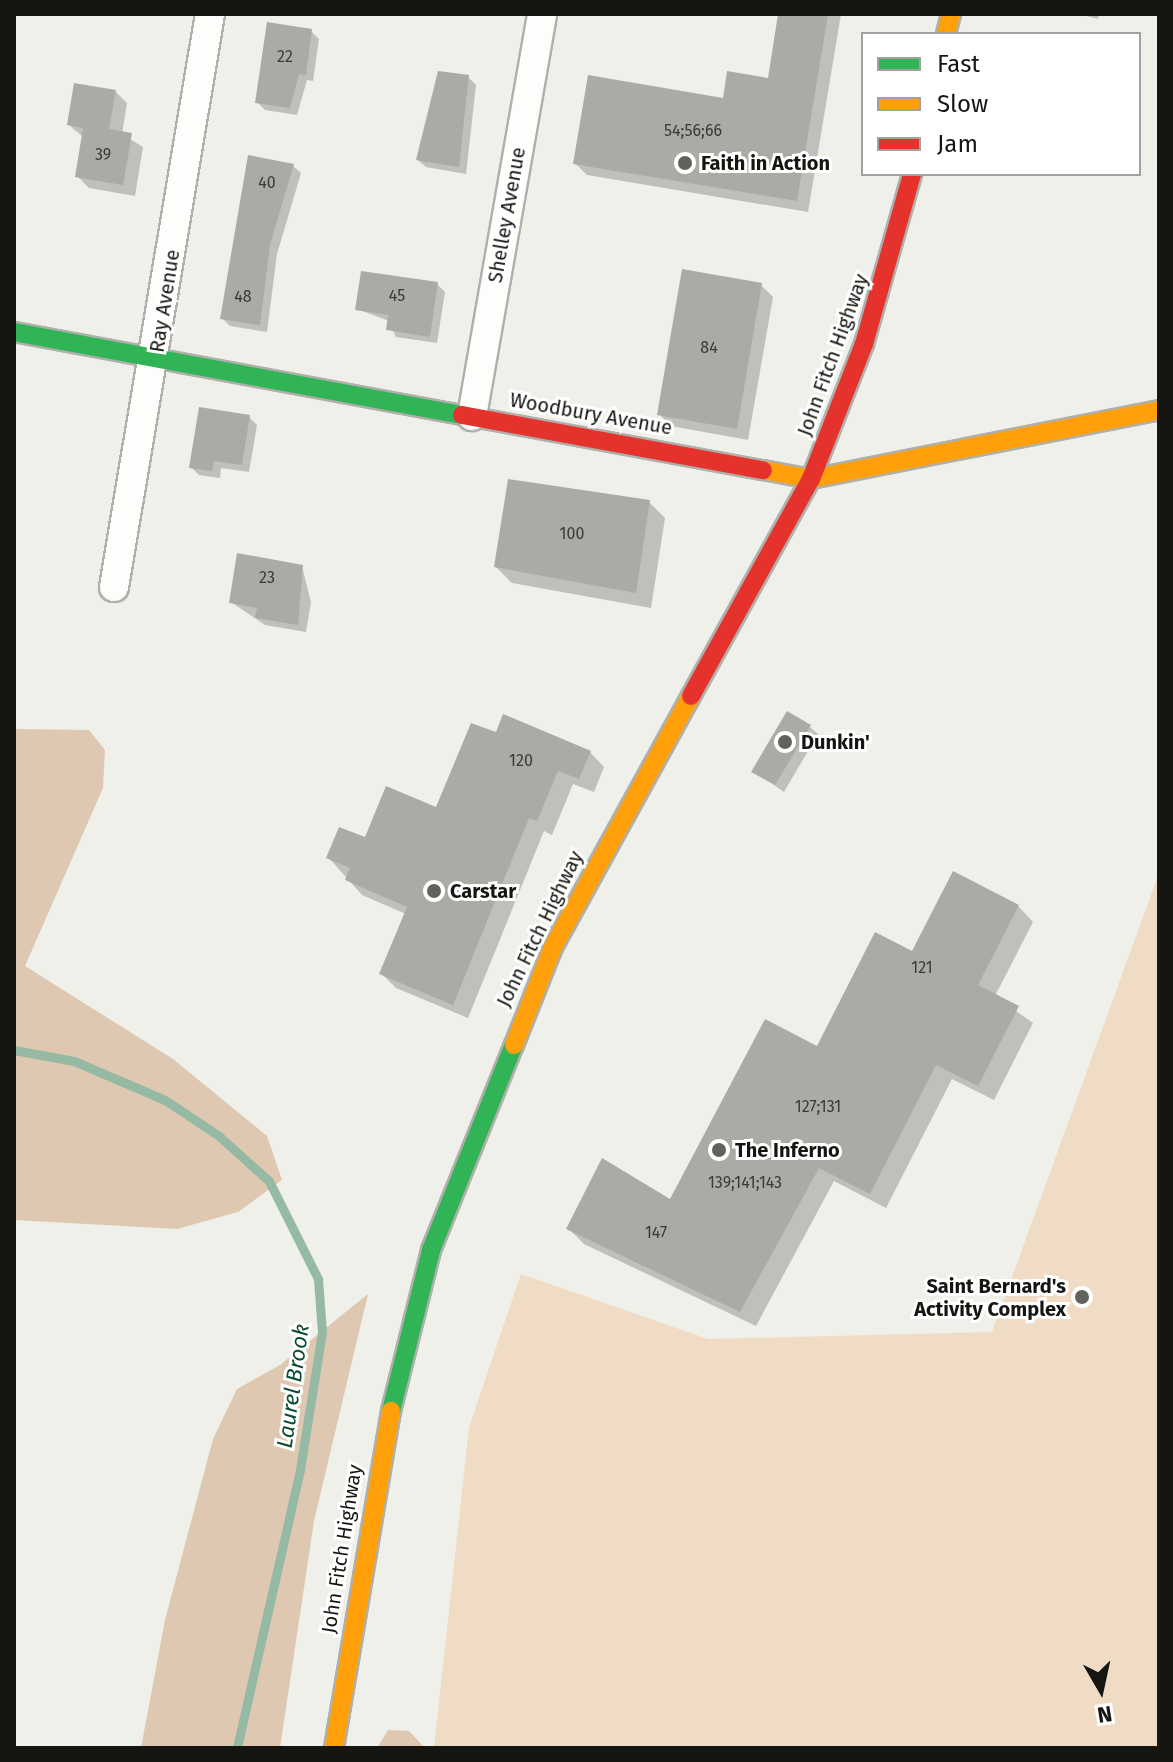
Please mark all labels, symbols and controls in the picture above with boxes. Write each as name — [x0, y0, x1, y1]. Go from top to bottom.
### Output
legend — [861, 32, 1141, 176]
house number: 22 — [277, 47, 293, 67]
text: Fast — [937, 50, 980, 78]
text: Slow — [937, 90, 988, 118]
house number: 54;56;66 — [664, 121, 722, 141]
text: Jam — [937, 130, 978, 158]
house number: 39 — [95, 145, 111, 165]
street label: Shelley Avenue — [483, 145, 531, 285]
place label: Faith in Action — [701, 151, 830, 175]
marker: Faith in Action — [676, 154, 694, 172]
house number: 40 — [258, 173, 276, 193]
street label: Ray Avenue — [145, 248, 185, 354]
street label: John Fitch Highway — [793, 271, 873, 439]
house number: 45 — [389, 286, 405, 306]
house number: 48 — [234, 287, 252, 307]
house number: 84 — [700, 338, 718, 358]
street label: Woodbury Avenue — [508, 388, 674, 440]
house number: 100 — [560, 524, 584, 544]
house number: 23 — [259, 568, 275, 588]
place label: Dunkin' — [801, 730, 870, 754]
marker: Dunkin' — [776, 733, 794, 751]
house number: 120 — [509, 751, 533, 771]
street label: John Fitch Highway — [492, 847, 588, 1011]
place label: Carstar — [450, 879, 516, 903]
marker: Carstar — [425, 882, 443, 900]
house number: 121 — [911, 958, 933, 978]
house number: 127;131 — [795, 1097, 841, 1117]
place label: The Inferno — [735, 1138, 840, 1162]
marker: The Inferno — [710, 1141, 728, 1159]
house number: 139;141;143 — [708, 1173, 782, 1193]
house number: 147 — [645, 1223, 667, 1243]
place label: Saint Bernard's Activity Complex — [914, 1274, 1066, 1321]
marker: Saint Bernard's Activity Complex — [1073, 1288, 1091, 1306]
water label: Laurel Brook — [271, 1322, 315, 1450]
street label: John Fitch Highway — [317, 1463, 367, 1635]
north arrow — [1061, 1650, 1141, 1730]
text: N — [1096, 1700, 1114, 1729]

